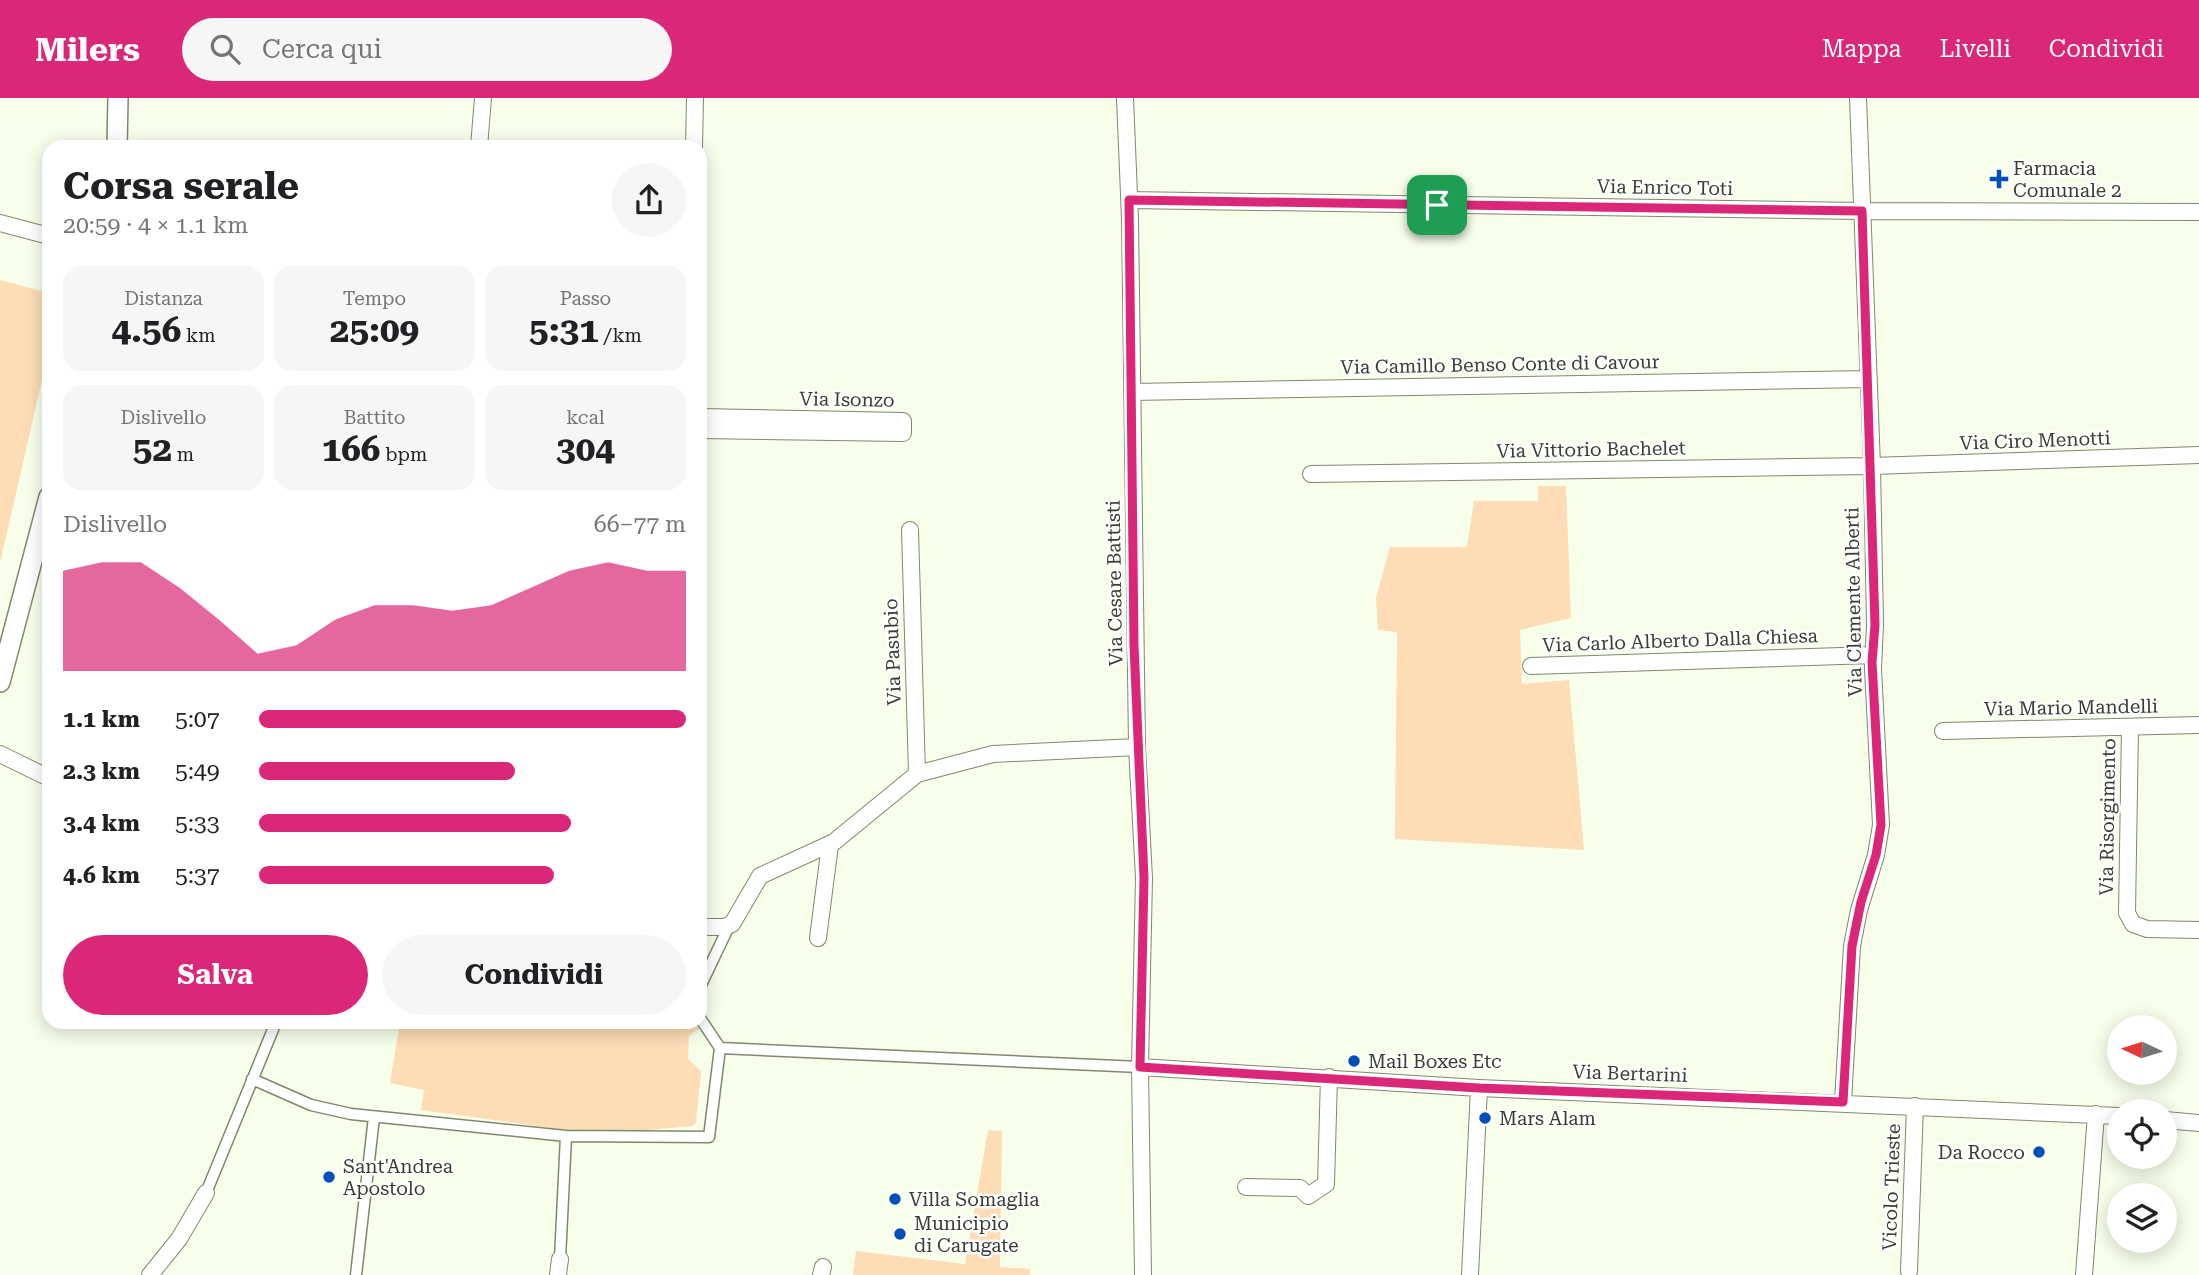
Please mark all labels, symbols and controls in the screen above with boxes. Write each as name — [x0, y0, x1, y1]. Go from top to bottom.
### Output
search box — [182, 18, 672, 81]
text: Milers — [35, 30, 140, 69]
icon: search — [206, 30, 244, 68]
text: Cerca qui — [262, 34, 382, 64]
text: Mappa — [1822, 35, 1901, 63]
text: Livelli — [1939, 35, 2011, 63]
text: Condividi — [2049, 35, 2164, 63]
place label: Farmacia Comunale 2 — [2013, 157, 2122, 202]
button: share — [612, 163, 686, 237]
text: Corsa serale — [63, 164, 299, 208]
marker: Farmacia Comunale 2 — [1991, 171, 2007, 187]
pin — [1407, 175, 1467, 235]
street label: Via Enrico Toti — [1597, 175, 1733, 200]
icon: arrive — [1418, 186, 1456, 224]
text: 20:59 · 4 × 1.1 km — [63, 212, 248, 239]
text: Distanza — [124, 287, 203, 310]
text: Tempo — [343, 287, 406, 310]
text: Passo — [560, 287, 611, 310]
text: 4.56 — [112, 310, 181, 351]
text: 25:09 — [330, 310, 419, 351]
text: 5:31 — [529, 310, 599, 351]
text: km — [181, 324, 215, 347]
text: /km — [599, 324, 642, 347]
street label: Via Camillo Benso Conte di Cavour — [1340, 350, 1660, 379]
street label: Via Isonzo — [799, 387, 895, 412]
text: Dislivello — [120, 406, 207, 429]
text: Battito — [344, 406, 405, 429]
text: kcal — [566, 406, 605, 429]
street label: Via Ciro Menotti — [1959, 426, 2111, 455]
text: 52 — [133, 429, 172, 470]
text: 166 — [322, 429, 380, 470]
text: 304 — [556, 429, 615, 470]
street label: Via Vittorio Bachelet — [1496, 436, 1686, 463]
text: m — [172, 443, 194, 466]
text: bpm — [380, 443, 427, 466]
street label: Via Cesare Battisti — [1102, 500, 1127, 666]
street label: Via Clemente Alberti — [1840, 507, 1867, 697]
text: Dislivello — [63, 511, 167, 538]
text: 66–77 m — [594, 511, 686, 538]
street label: Via Pasubio — [879, 598, 906, 706]
street label: Via Carlo Alberto Dalla Chiesa — [1542, 624, 1819, 657]
street label: Via Mario Mandelli — [1984, 694, 2158, 721]
text: 1.1 km — [63, 706, 140, 733]
text: 5:07 — [175, 706, 220, 733]
street label: Via Risorgimento — [2095, 738, 2120, 896]
text: 2.3 km — [63, 758, 140, 785]
text: 5:49 — [175, 758, 220, 785]
text: 3.4 km — [63, 810, 140, 837]
text: 5:33 — [175, 810, 220, 837]
text: 4.6 km — [63, 862, 140, 889]
text: 5:37 — [175, 862, 220, 889]
button: Salva — [63, 935, 368, 1015]
button: Condividi — [382, 935, 686, 1015]
north arrow — [2107, 1015, 2177, 1085]
map controls — [2107, 1015, 2177, 1253]
place label: Mail Boxes Etc — [1368, 1050, 1502, 1073]
marker: Mail Boxes Etc — [1346, 1053, 1362, 1069]
street label: Via Bertarini — [1572, 1060, 1688, 1087]
button: locate — [2107, 1099, 2177, 1169]
place label: Mars Alam — [1499, 1107, 1596, 1130]
marker: Mars Alam — [1477, 1110, 1493, 1126]
street label: Vicolo Trieste — [1878, 1123, 1905, 1251]
place label: Da Rocco — [1938, 1141, 2025, 1164]
marker: Da Rocco — [2031, 1144, 2047, 1160]
place label: Sant'Andrea Apostolo — [343, 1155, 454, 1200]
marker: Sant'Andrea Apostolo — [321, 1169, 337, 1185]
button: layers — [2107, 1183, 2177, 1253]
place label: Villa Somaglia — [909, 1188, 1040, 1211]
marker: Villa Somaglia — [887, 1191, 903, 1207]
place label: Municipio di Carugate — [914, 1212, 1019, 1257]
marker: Municipio di Carugate — [892, 1226, 908, 1242]

